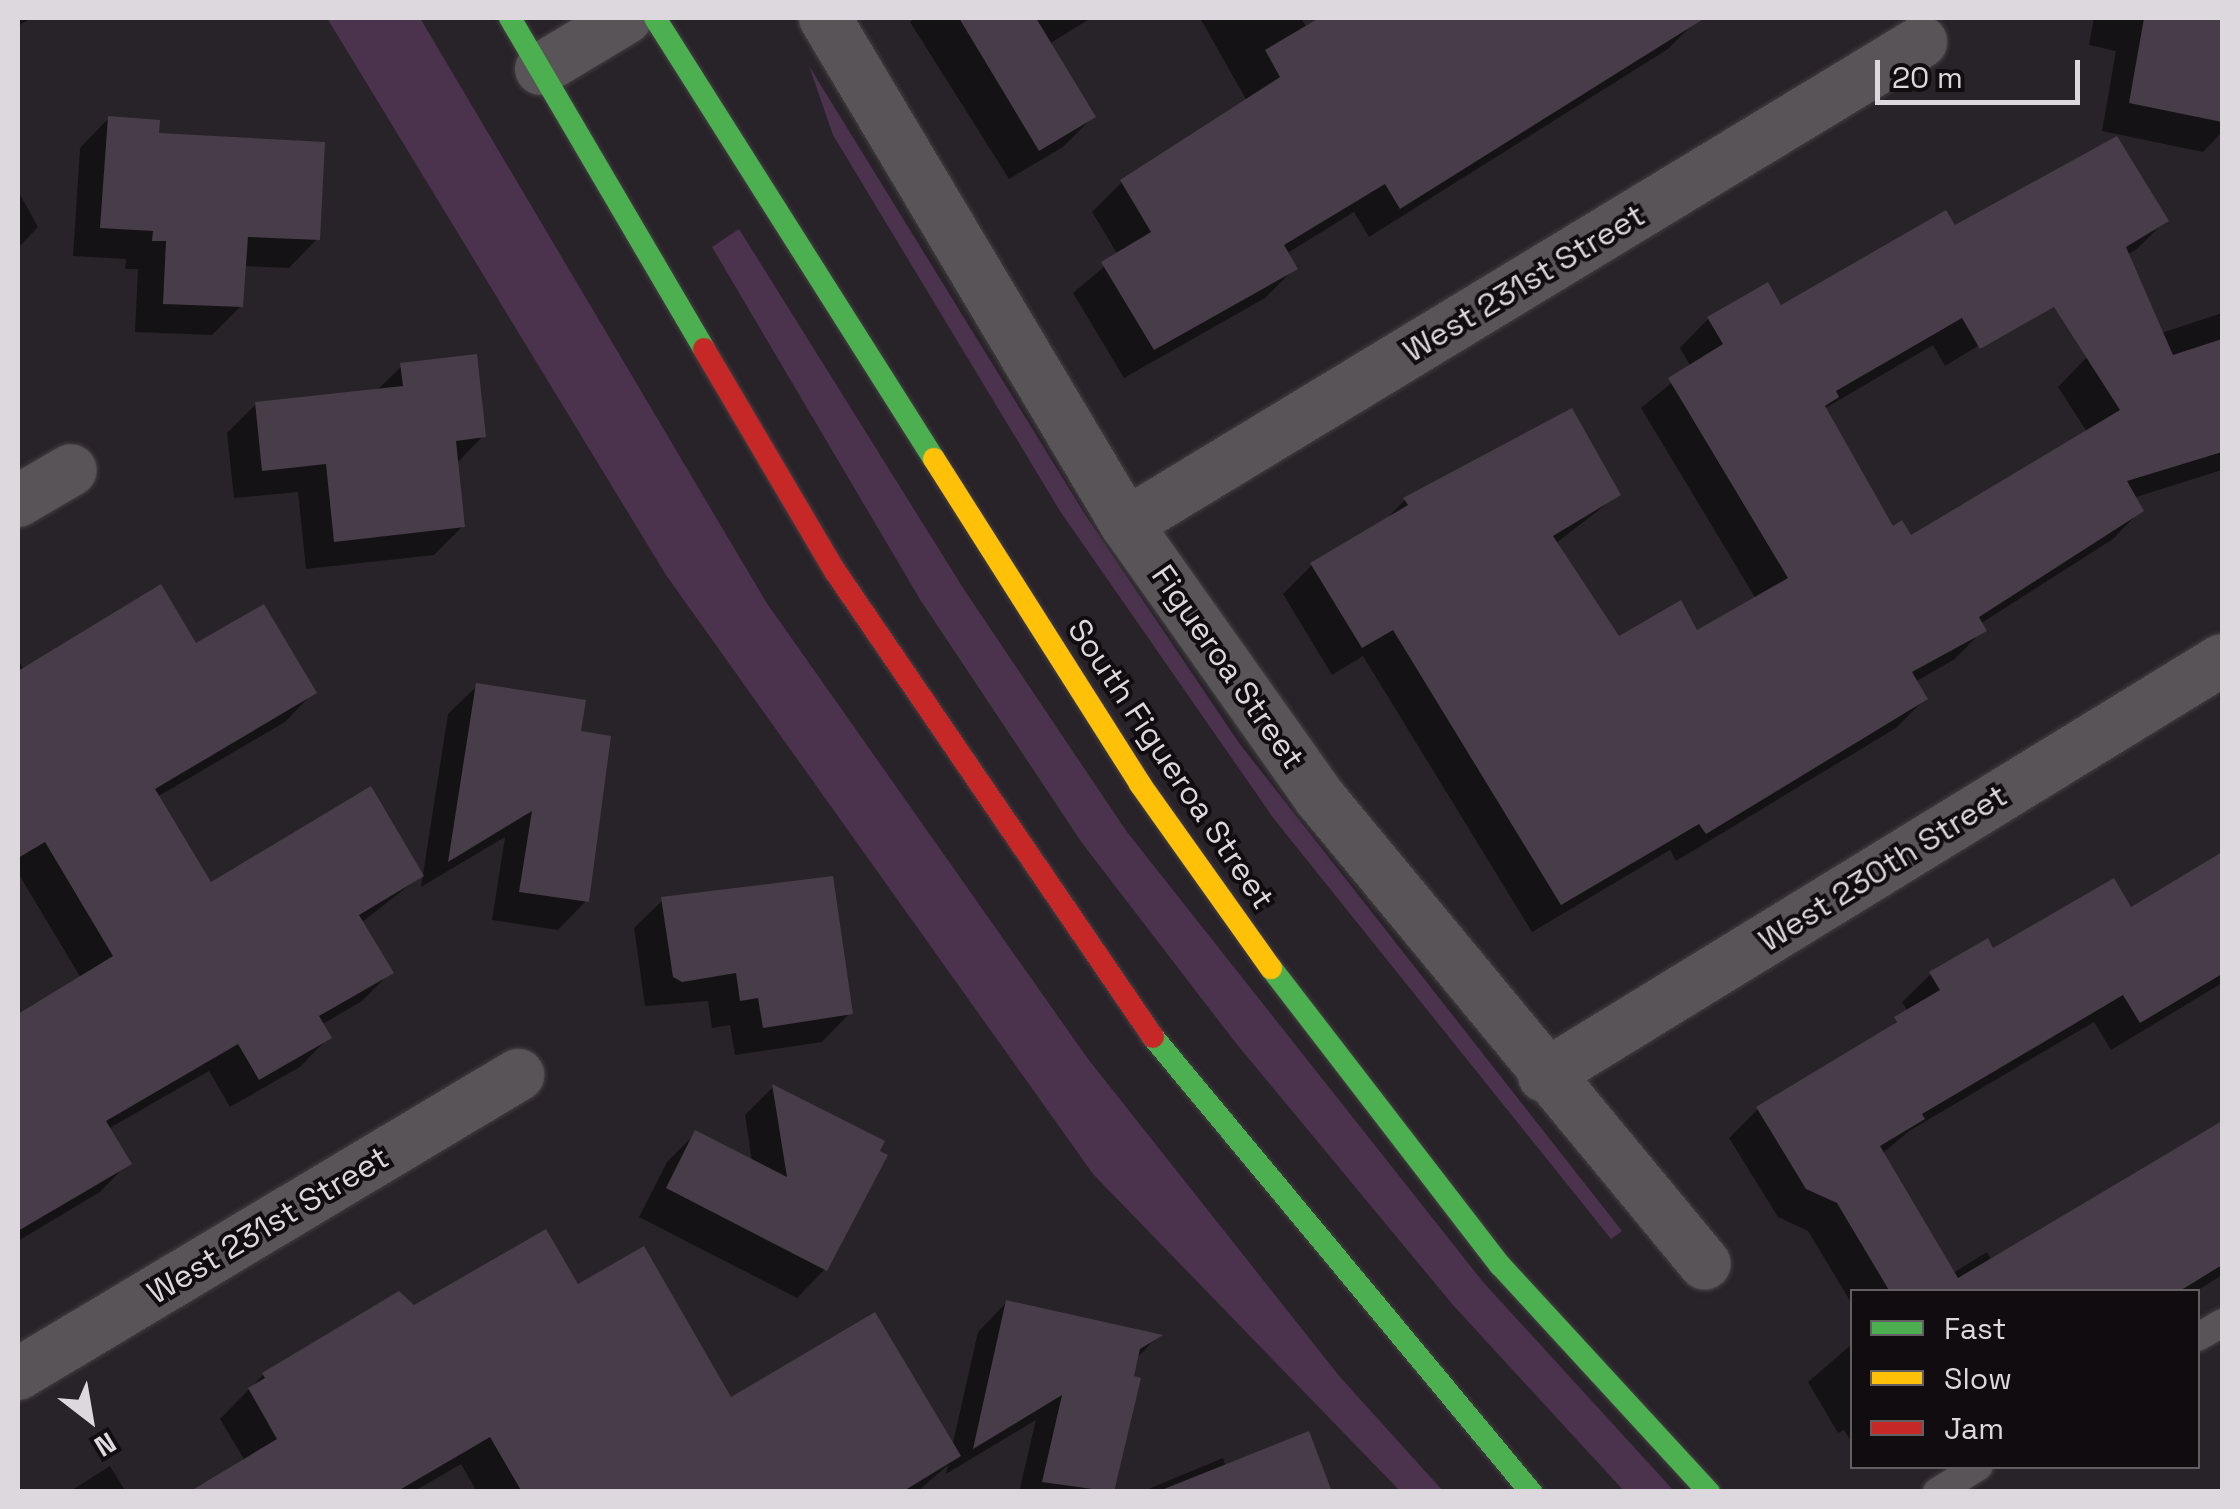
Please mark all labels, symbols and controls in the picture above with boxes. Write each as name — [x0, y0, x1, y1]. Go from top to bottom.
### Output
scale bar — [1880, 40, 2085, 102]
text: 20 m — [1892, 58, 1963, 97]
street label: West 231st Street — [1396, 196, 1652, 370]
street label: Figueroa Street — [1143, 558, 1313, 776]
street label: South Figueroa Street — [1060, 612, 1282, 916]
street label: West 230th Street — [1752, 776, 2014, 960]
street label: West 231st Street — [140, 1138, 396, 1312]
legend — [1850, 1289, 2200, 1469]
text: Fast — [1944, 1309, 2006, 1348]
text: Slow — [1944, 1359, 2012, 1398]
north arrow — [40, 1369, 140, 1469]
text: Jam — [1944, 1409, 2004, 1448]
text: N — [88, 1424, 123, 1465]

